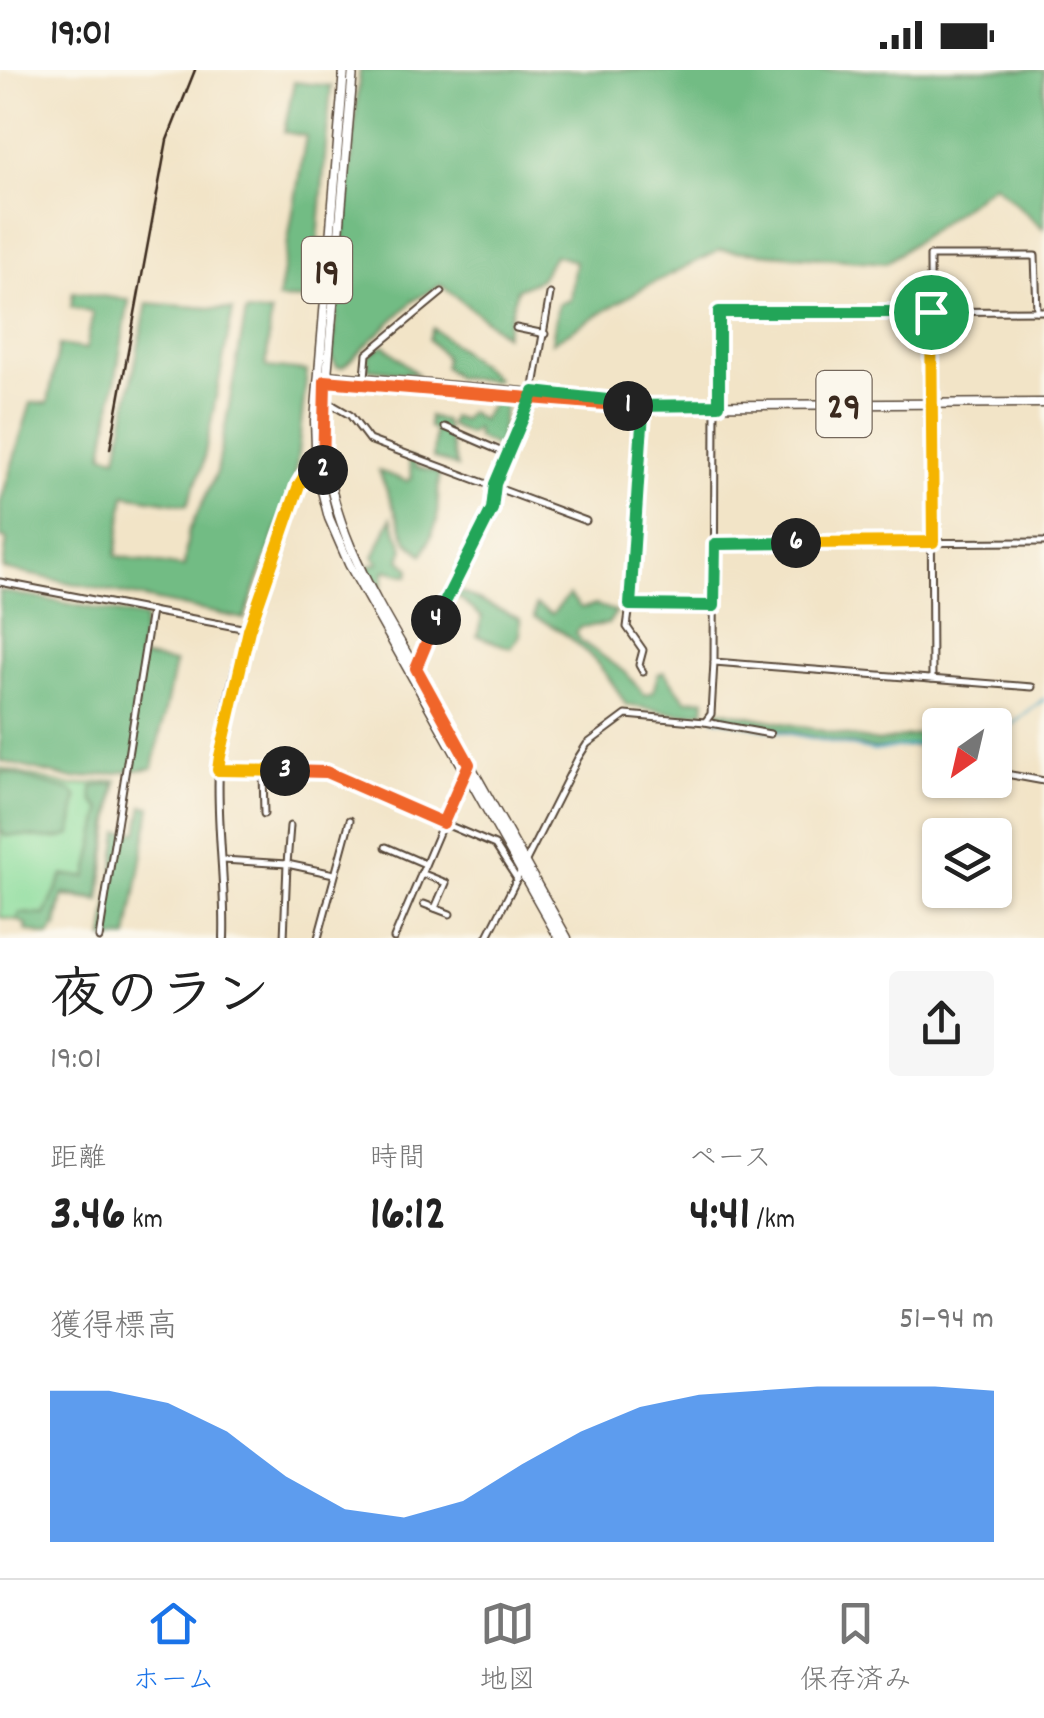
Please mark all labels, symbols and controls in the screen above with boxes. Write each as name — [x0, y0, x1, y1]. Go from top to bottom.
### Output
text: 19:01 — [50, 8, 111, 63]
road number: 19 — [302, 237, 352, 303]
pin — [889, 270, 974, 355]
icon: arrive — [904, 285, 959, 340]
road number: 29 — [816, 371, 872, 437]
pin: 1 — [603, 381, 653, 431]
text: 1 — [625, 386, 631, 426]
pin: 2 — [298, 445, 348, 495]
text: 2 — [317, 450, 329, 490]
pin: 6 — [771, 518, 821, 568]
text: 6 — [789, 523, 803, 563]
pin: 4 — [411, 595, 461, 645]
text: 4 — [430, 600, 442, 640]
north arrow — [922, 708, 1012, 798]
map controls — [922, 708, 1012, 908]
pin: 3 — [260, 746, 310, 796]
text: 3 — [279, 751, 291, 791]
button: layers — [922, 818, 1012, 908]
text: 夜のラン — [50, 961, 270, 1040]
button: share — [889, 971, 994, 1076]
text: 19:01 — [50, 1038, 101, 1084]
text: 距離 — [50, 1141, 106, 1181]
text: 時間 — [370, 1141, 426, 1181]
text: ペース — [689, 1141, 772, 1181]
text: 3.46 — [50, 1181, 126, 1253]
text: 16:12 — [370, 1181, 446, 1253]
text: 4:41 — [689, 1181, 750, 1253]
text: km — [126, 1202, 163, 1242]
text: /km — [750, 1202, 795, 1242]
text: 51–94 m — [899, 1298, 994, 1344]
text: 獲得標高 — [50, 1306, 178, 1352]
tab: ホーム — [132, 1596, 215, 1703]
tab: 地図 — [479, 1596, 535, 1703]
tab: 保存済み — [800, 1596, 912, 1703]

